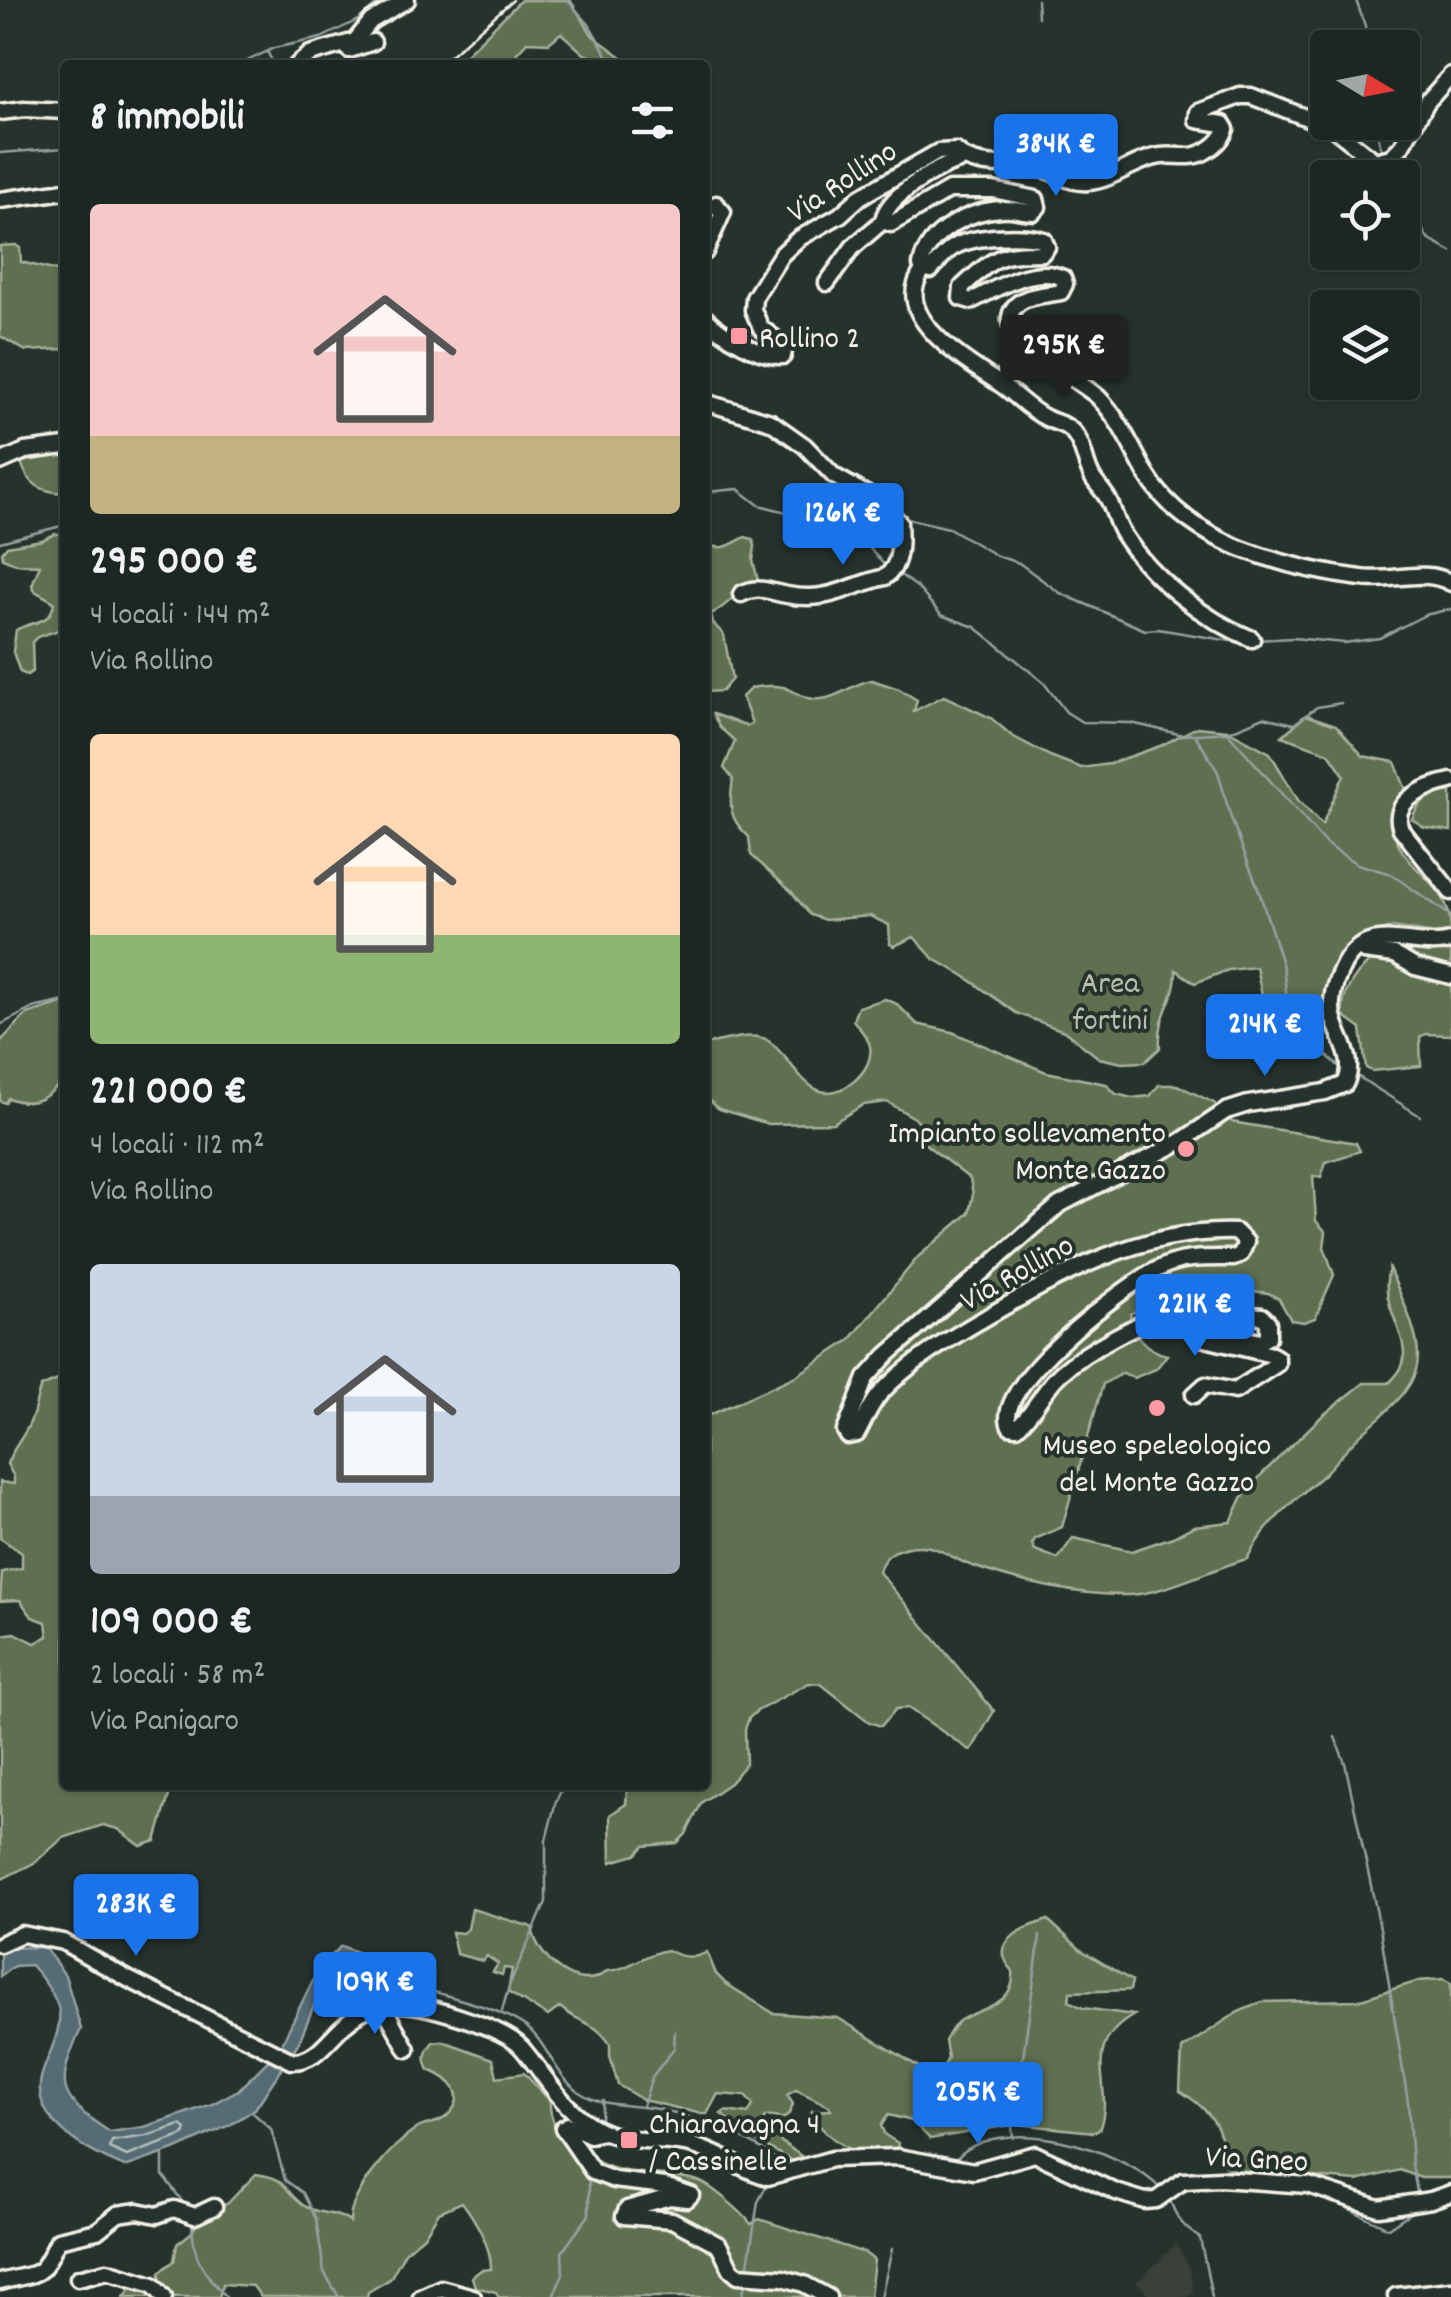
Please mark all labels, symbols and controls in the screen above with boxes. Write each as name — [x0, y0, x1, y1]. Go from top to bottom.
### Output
north arrow — [1310, 30, 1420, 140]
map controls — [1310, 30, 1420, 400]
text: 8 immobili — [90, 90, 244, 150]
icon: filters — [625, 93, 680, 148]
pin: 384K € — [975, 114, 1137, 199]
text: 384K € — [1016, 123, 1096, 169]
street label: Via Rollino — [779, 131, 908, 237]
button: locate — [1310, 160, 1420, 270]
icon: home — [295, 269, 475, 449]
button: layers — [1310, 290, 1420, 400]
pin: 295K € — [983, 315, 1145, 400]
place label: Rollino 2 — [759, 318, 860, 364]
text: 295K € — [1022, 324, 1106, 370]
marker: Rollino 2 — [728, 325, 750, 347]
pin: 126K € — [762, 483, 924, 568]
text: 126K € — [805, 492, 881, 538]
text: 295 000 € — [90, 534, 258, 594]
text: 4 locali · 144 m² — [90, 594, 270, 640]
text: Via Rollino — [90, 640, 214, 686]
icon: home — [295, 799, 475, 979]
park label: Area fortini — [1072, 963, 1148, 1046]
pin: 214K € — [1184, 994, 1346, 1079]
text: 214K € — [1228, 1003, 1302, 1049]
text: 221 000 € — [90, 1064, 247, 1124]
place label: Impianto sollevamento Monte Gazzo — [888, 1113, 1166, 1196]
text: 4 locali · 112 m² — [90, 1124, 265, 1170]
marker: Impianto sollevamento Monte Gazzo — [1175, 1138, 1197, 1160]
text: Via Rollino — [90, 1170, 214, 1216]
street label: Via Rollino — [953, 1225, 1084, 1325]
pin: 221K € — [1114, 1274, 1276, 1359]
text: 221K € — [1158, 1283, 1232, 1329]
icon: home — [295, 1329, 475, 1509]
marker: Museo speleologico del Monte Gazzo — [1146, 1397, 1168, 1419]
place label: Museo speleologico del Monte Gazzo — [1043, 1425, 1271, 1508]
text: 109 000 € — [90, 1594, 253, 1654]
text: 2 locali · 58 m² — [90, 1654, 265, 1700]
text: Via Panigaro — [90, 1700, 239, 1746]
pin: 283K € — [55, 1874, 217, 1959]
text: 283K € — [96, 1883, 177, 1929]
pin: 109K € — [294, 1952, 456, 2037]
text: 109K € — [335, 1961, 415, 2007]
pin: 205K € — [897, 2062, 1059, 2147]
text: 205K € — [935, 2071, 1021, 2117]
place label: Chiaravagna 4 / Cassinelle — [649, 2104, 820, 2187]
marker: Chiaravagna 4 / Cassinelle — [618, 2129, 640, 2151]
street label: Via Gneo — [1204, 2136, 1309, 2188]

